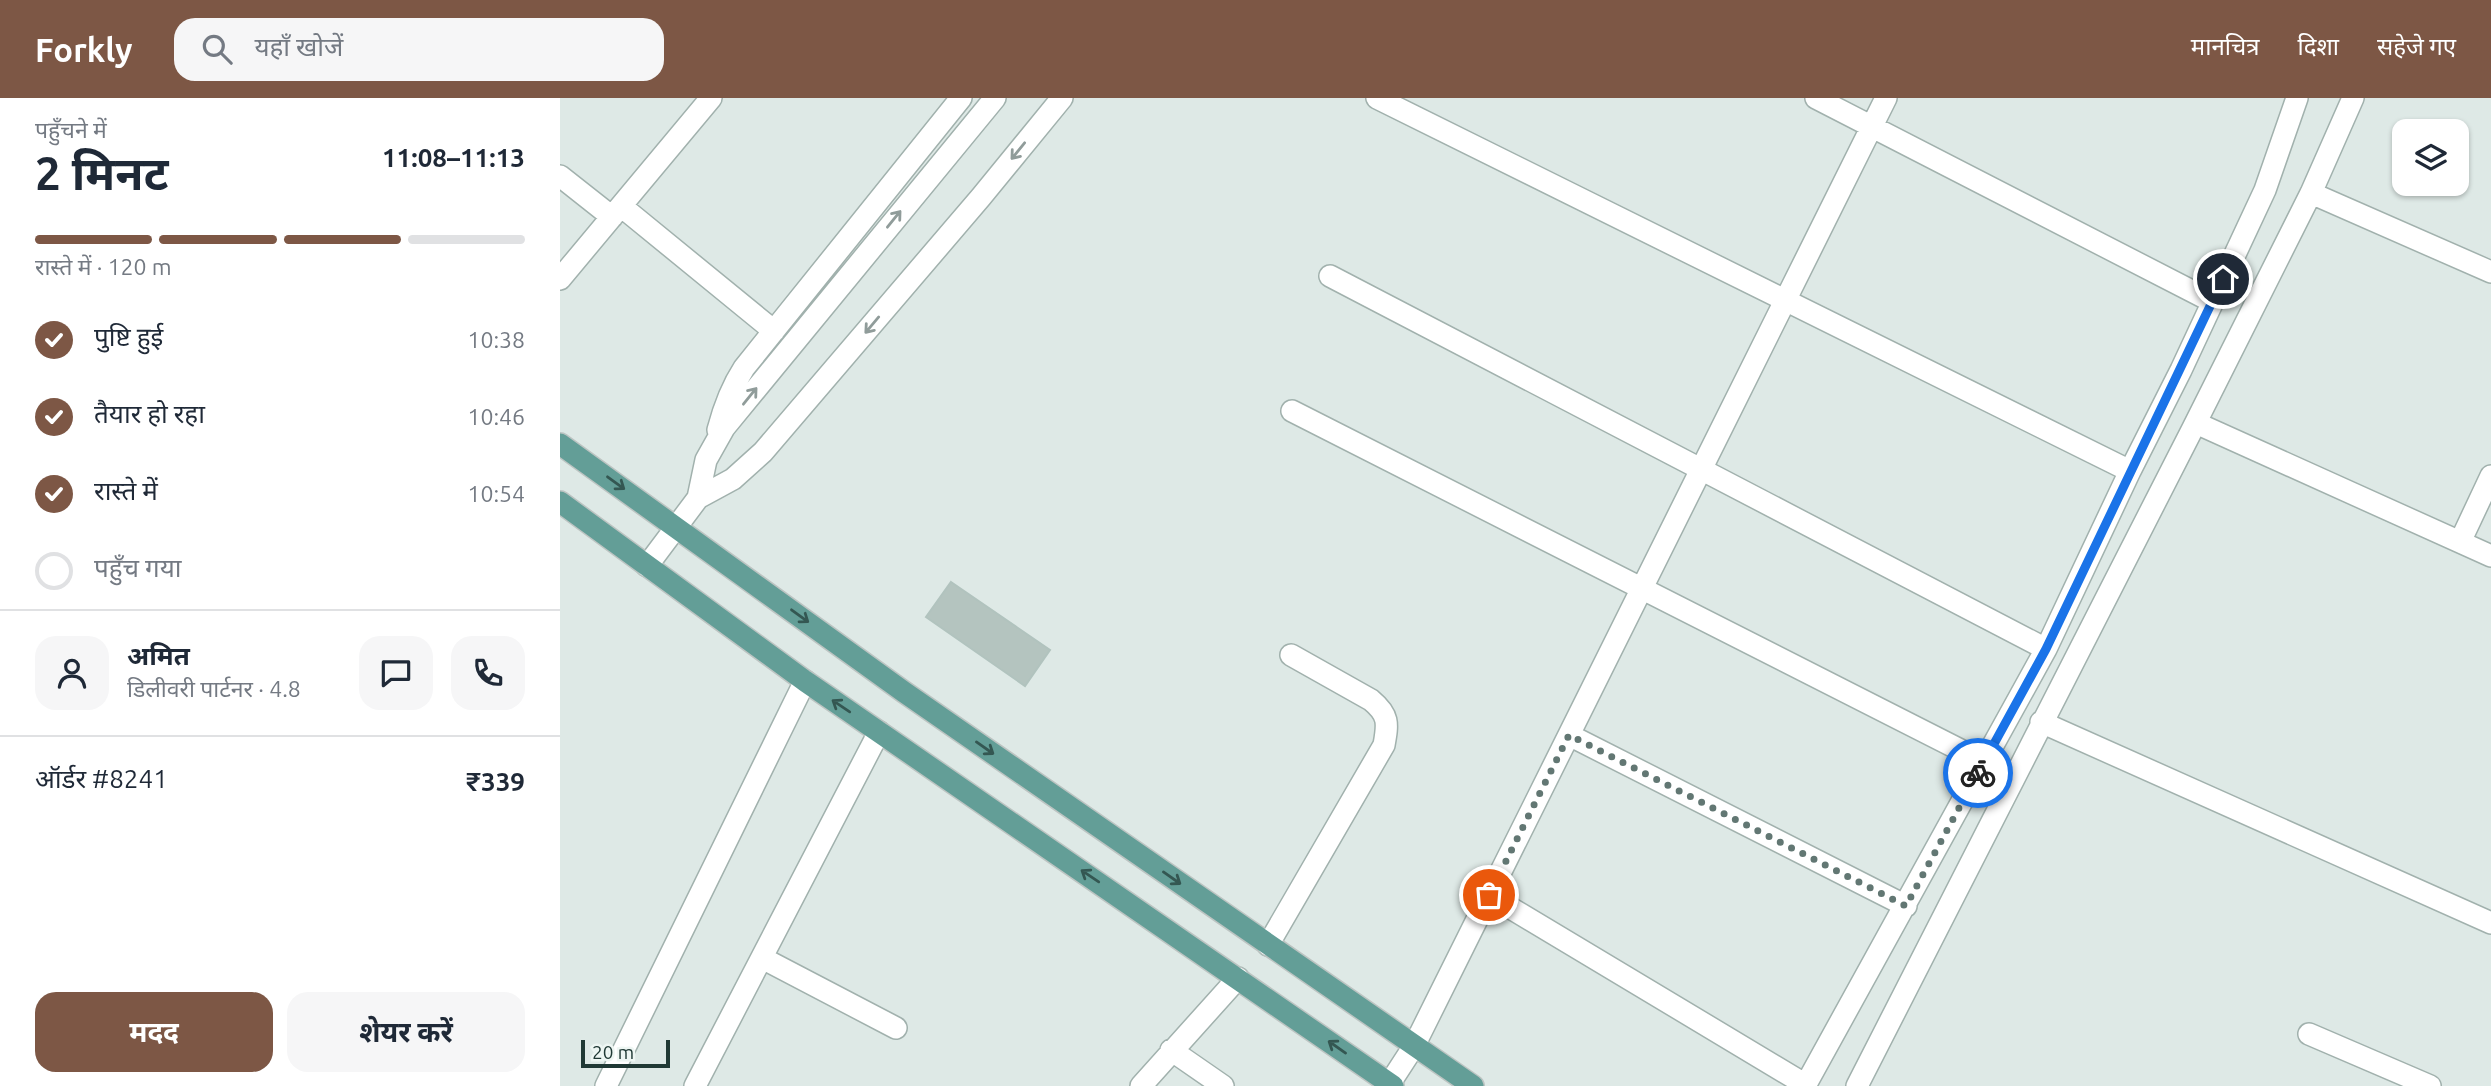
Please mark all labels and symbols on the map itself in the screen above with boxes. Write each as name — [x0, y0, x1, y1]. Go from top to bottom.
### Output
one-way arrow — [1011, 141, 1026, 159]
one-way arrow — [886, 211, 902, 229]
pin — [2193, 249, 2253, 309]
one-way arrow — [864, 315, 879, 333]
one-way arrow — [742, 387, 758, 405]
one-way arrow — [606, 476, 624, 491]
one-way arrow — [790, 609, 809, 623]
one-way arrow — [832, 699, 852, 713]
courier — [1943, 738, 2013, 808]
one-way arrow — [975, 741, 995, 755]
pin — [1459, 865, 1519, 925]
one-way arrow — [1081, 869, 1100, 883]
one-way arrow — [1162, 871, 1181, 885]
scale bar — [581, 1037, 670, 1069]
one-way arrow — [1328, 1040, 1347, 1054]

